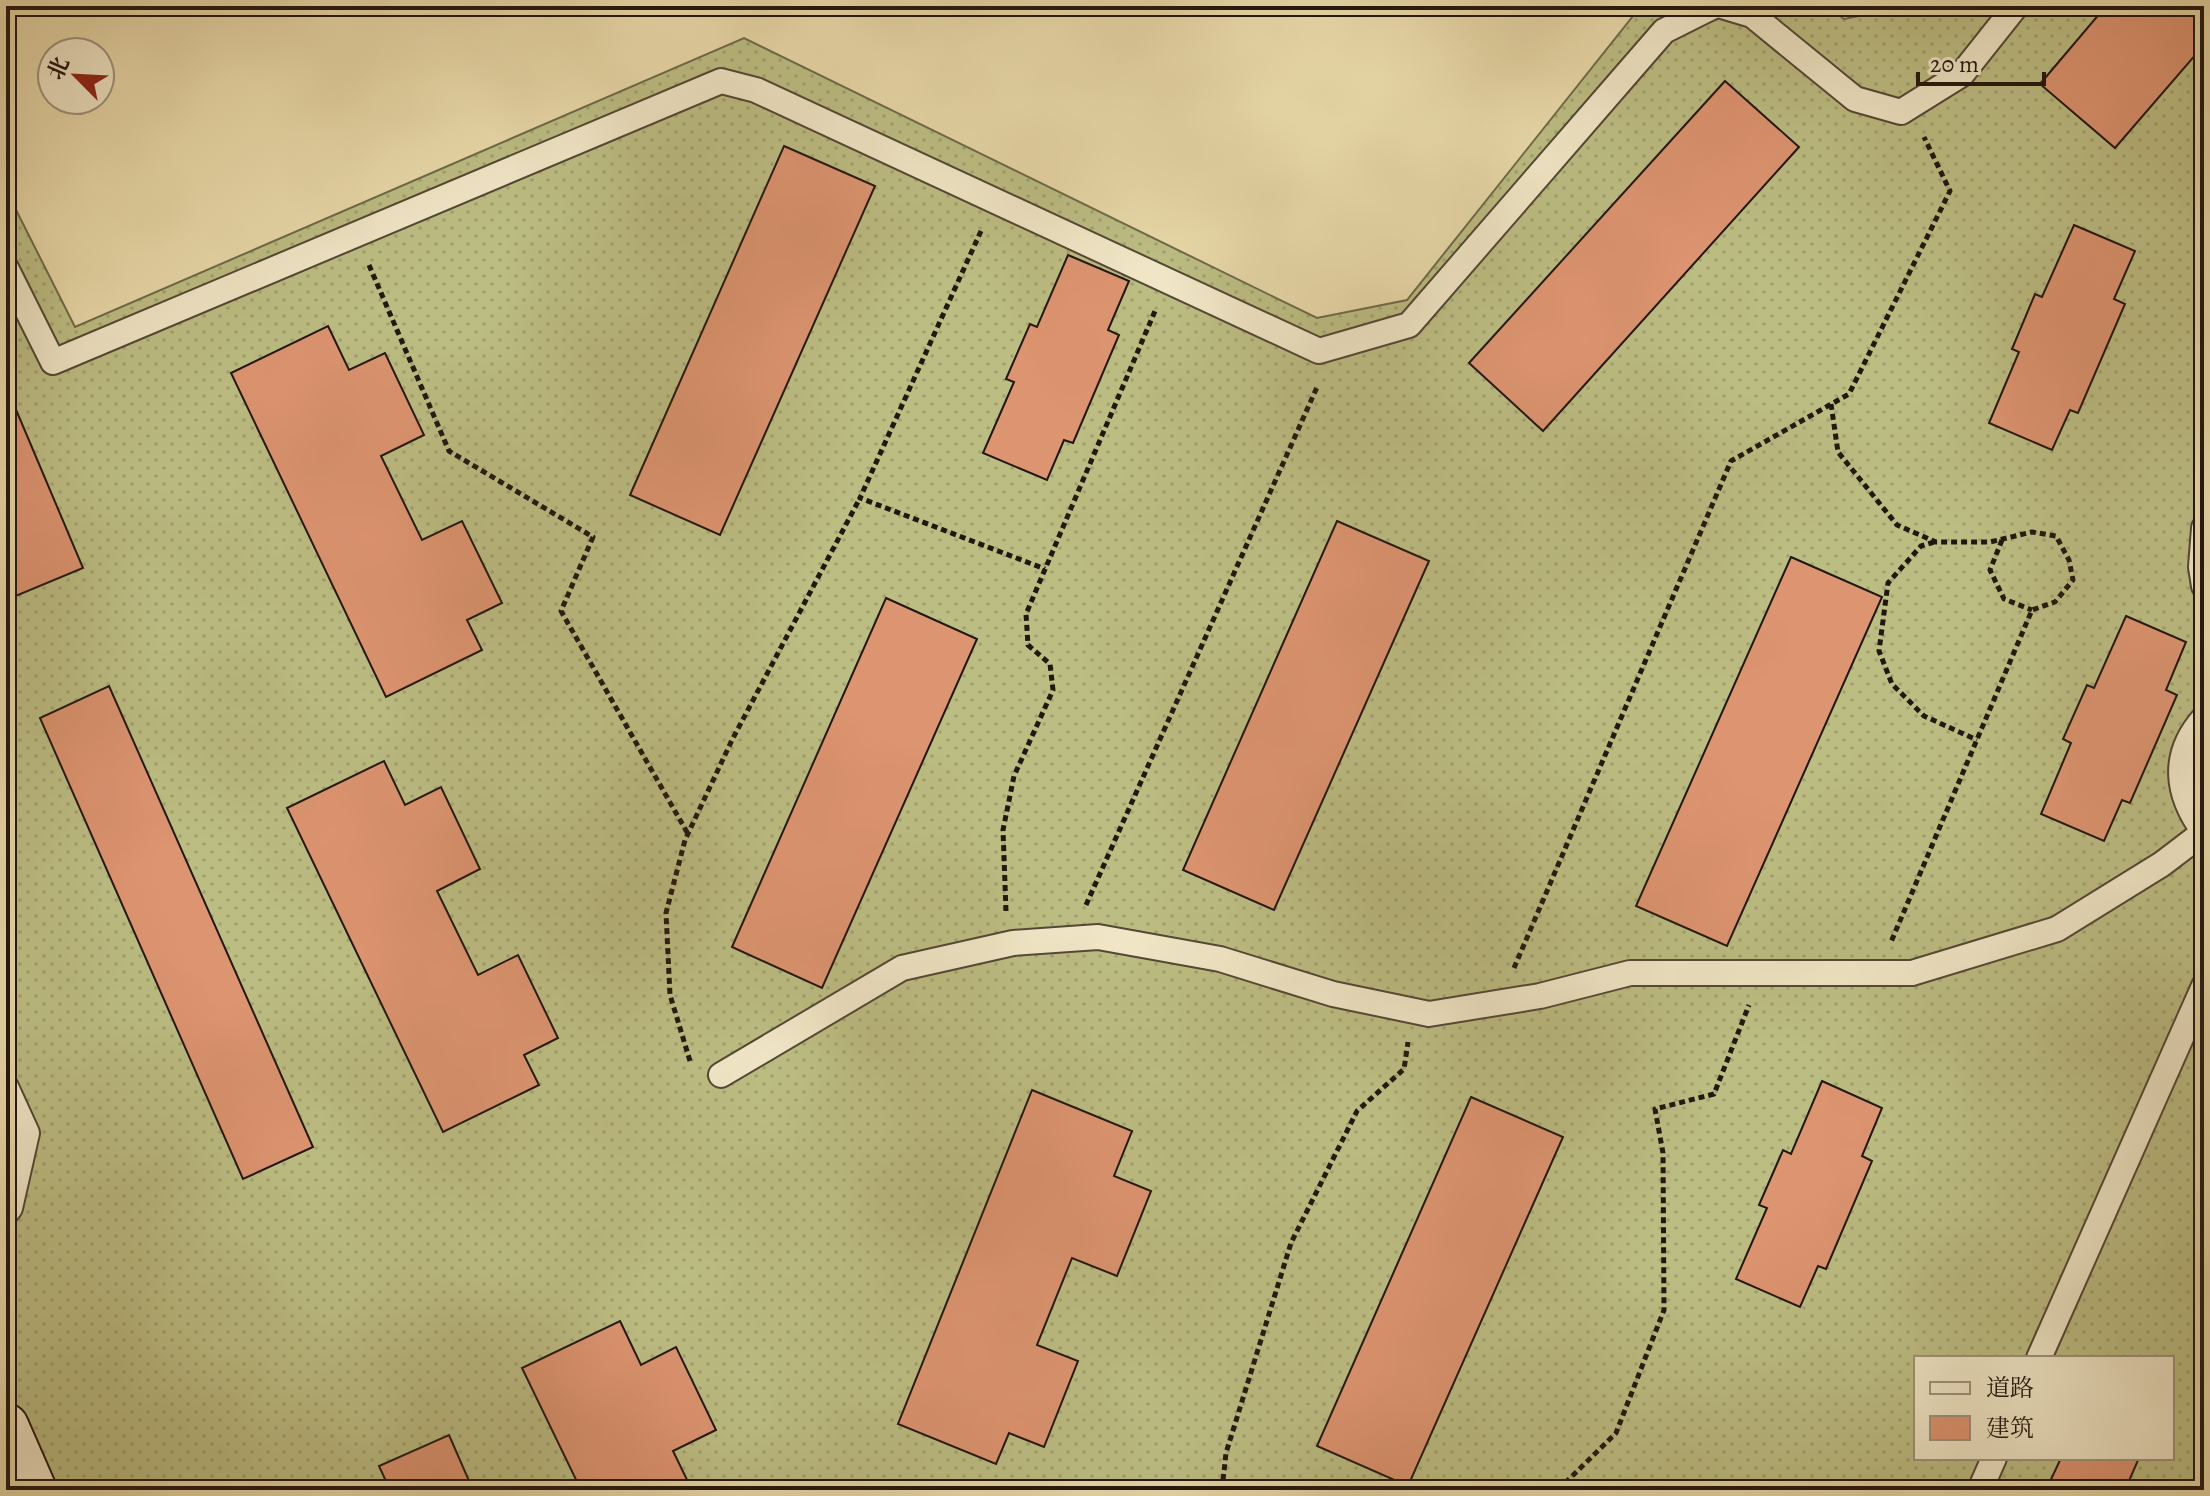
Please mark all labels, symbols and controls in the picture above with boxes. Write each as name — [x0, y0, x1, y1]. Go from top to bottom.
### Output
north arrow — [36, 36, 116, 116]
scale bar — [1918, 36, 2044, 86]
text: 20 m — [1930, 48, 1979, 80]
text: 北 — [40, 52, 77, 84]
legend — [1914, 1356, 2174, 1460]
text: 道路 — [1986, 1372, 2034, 1404]
text: 建筑 — [1986, 1412, 2034, 1444]

